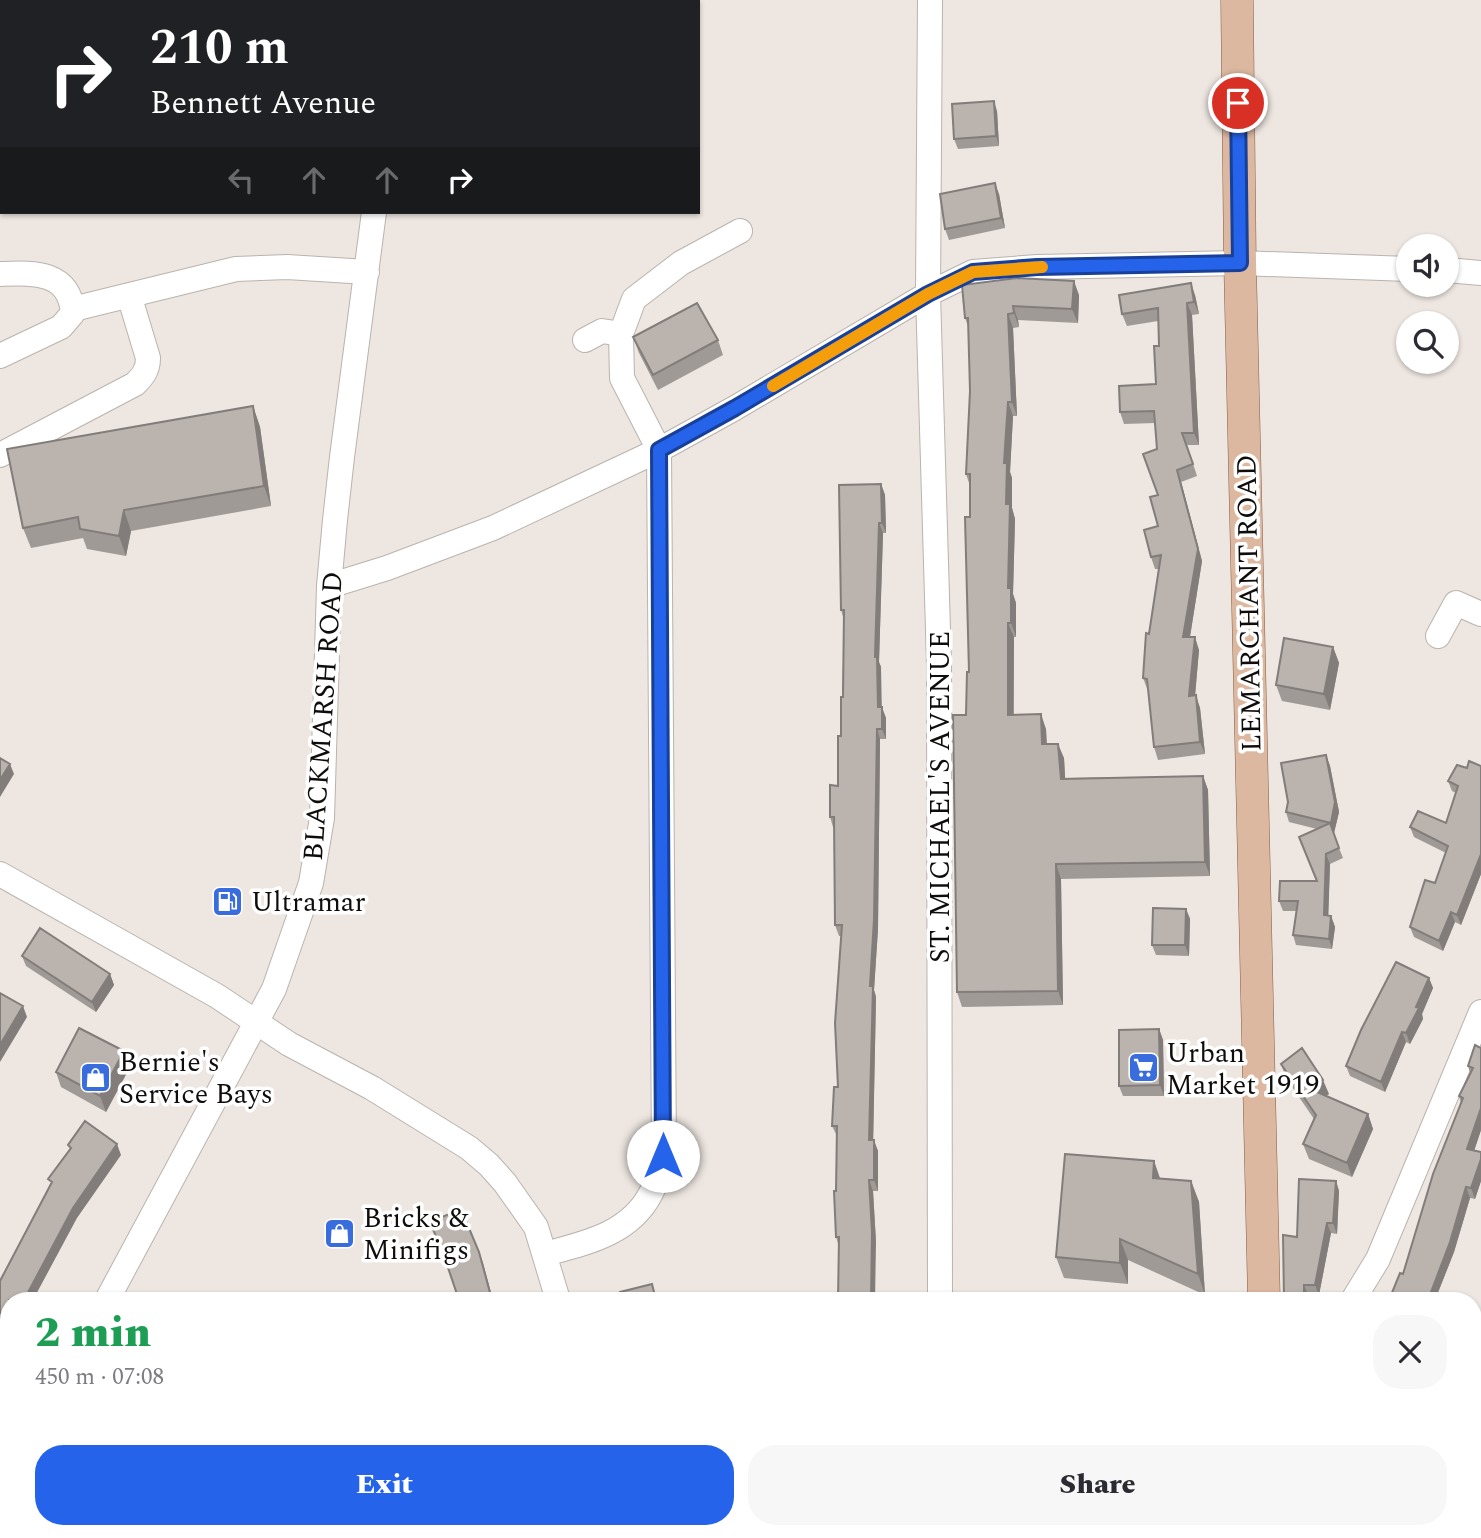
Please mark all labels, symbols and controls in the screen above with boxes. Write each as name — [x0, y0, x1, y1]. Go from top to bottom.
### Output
text: 210 m — [150, 11, 289, 86]
icon: right — [35, 28, 126, 119]
pin — [1208, 73, 1268, 133]
text: Bennett Avenue — [150, 79, 376, 128]
icon: arrive — [1219, 84, 1257, 122]
icon: left — [222, 161, 260, 199]
icon: ahead — [295, 161, 333, 199]
icon: ahead — [368, 161, 406, 199]
icon: right — [441, 161, 479, 199]
map controls — [1396, 234, 1459, 374]
button: sound — [1396, 234, 1459, 297]
button: search — [1396, 311, 1459, 374]
street label: LEMARCHANT ROAD — [1225, 454, 1274, 752]
street label: BLACKMARSH ROAD — [292, 570, 355, 862]
street label: ST. MICHAEL'S AVENUE — [919, 631, 962, 963]
place label: Ultramar — [251, 881, 366, 924]
fuel station icon: Ultramar — [211, 884, 245, 918]
place label: Urban Market 1919 — [1166, 1032, 1319, 1107]
place label: Bernie's Service Bays — [119, 1041, 273, 1116]
supermarket icon: Urban Market 1919 — [1126, 1051, 1160, 1085]
shop icon: Bernie's Service Bays — [79, 1060, 113, 1094]
position arrow — [626, 1119, 700, 1193]
place label: Bricks & Minifigs — [363, 1197, 469, 1272]
shop icon: Bricks & Minifigs — [323, 1216, 357, 1250]
text: 2 min — [35, 1302, 151, 1365]
button: close — [1373, 1315, 1447, 1389]
text: 450 m · 07:08 — [35, 1360, 164, 1395]
button: Exit — [35, 1445, 734, 1525]
button: Share — [748, 1445, 1447, 1525]

